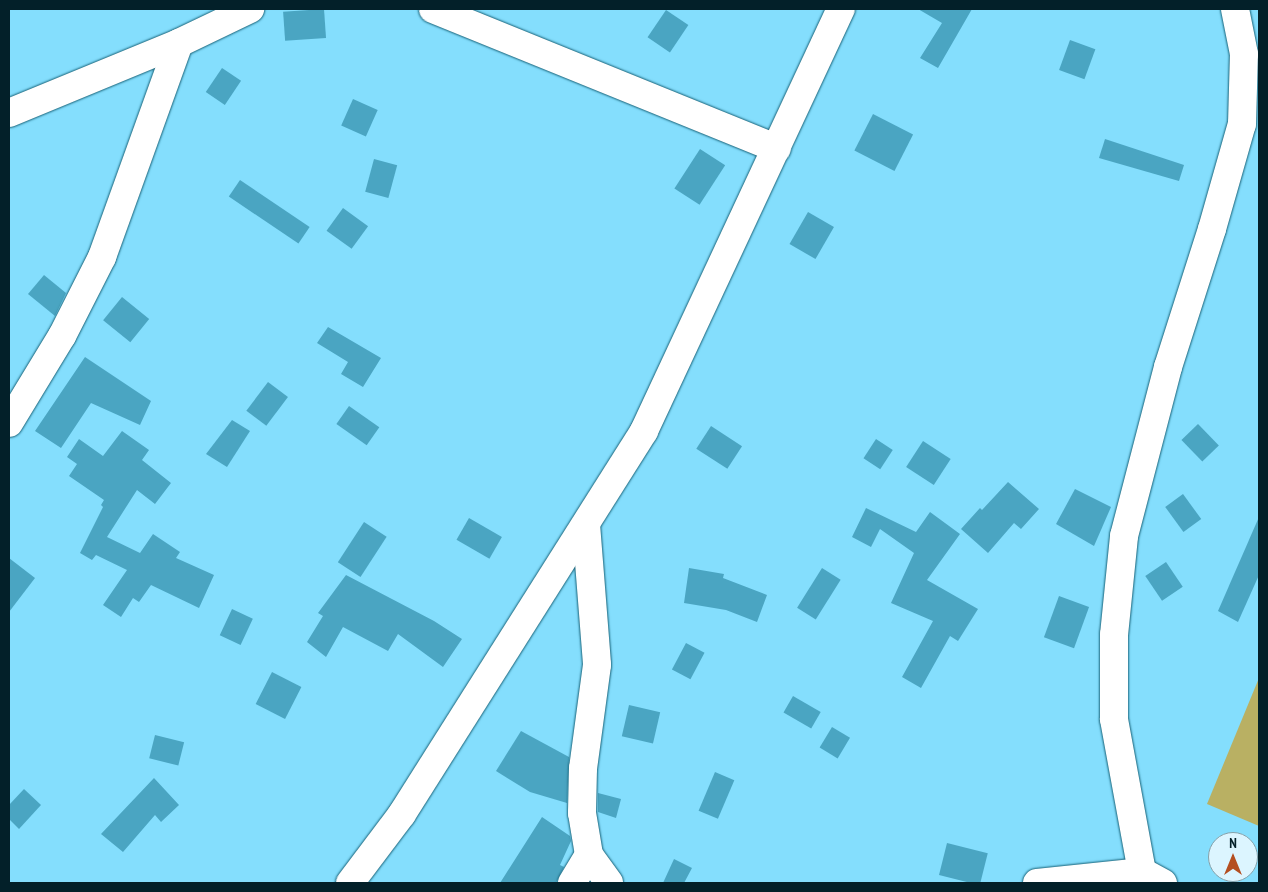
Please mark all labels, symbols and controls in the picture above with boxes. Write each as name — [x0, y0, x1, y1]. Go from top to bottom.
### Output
north arrow — [1208, 832, 1258, 882]
text: N — [1229, 834, 1237, 852]

